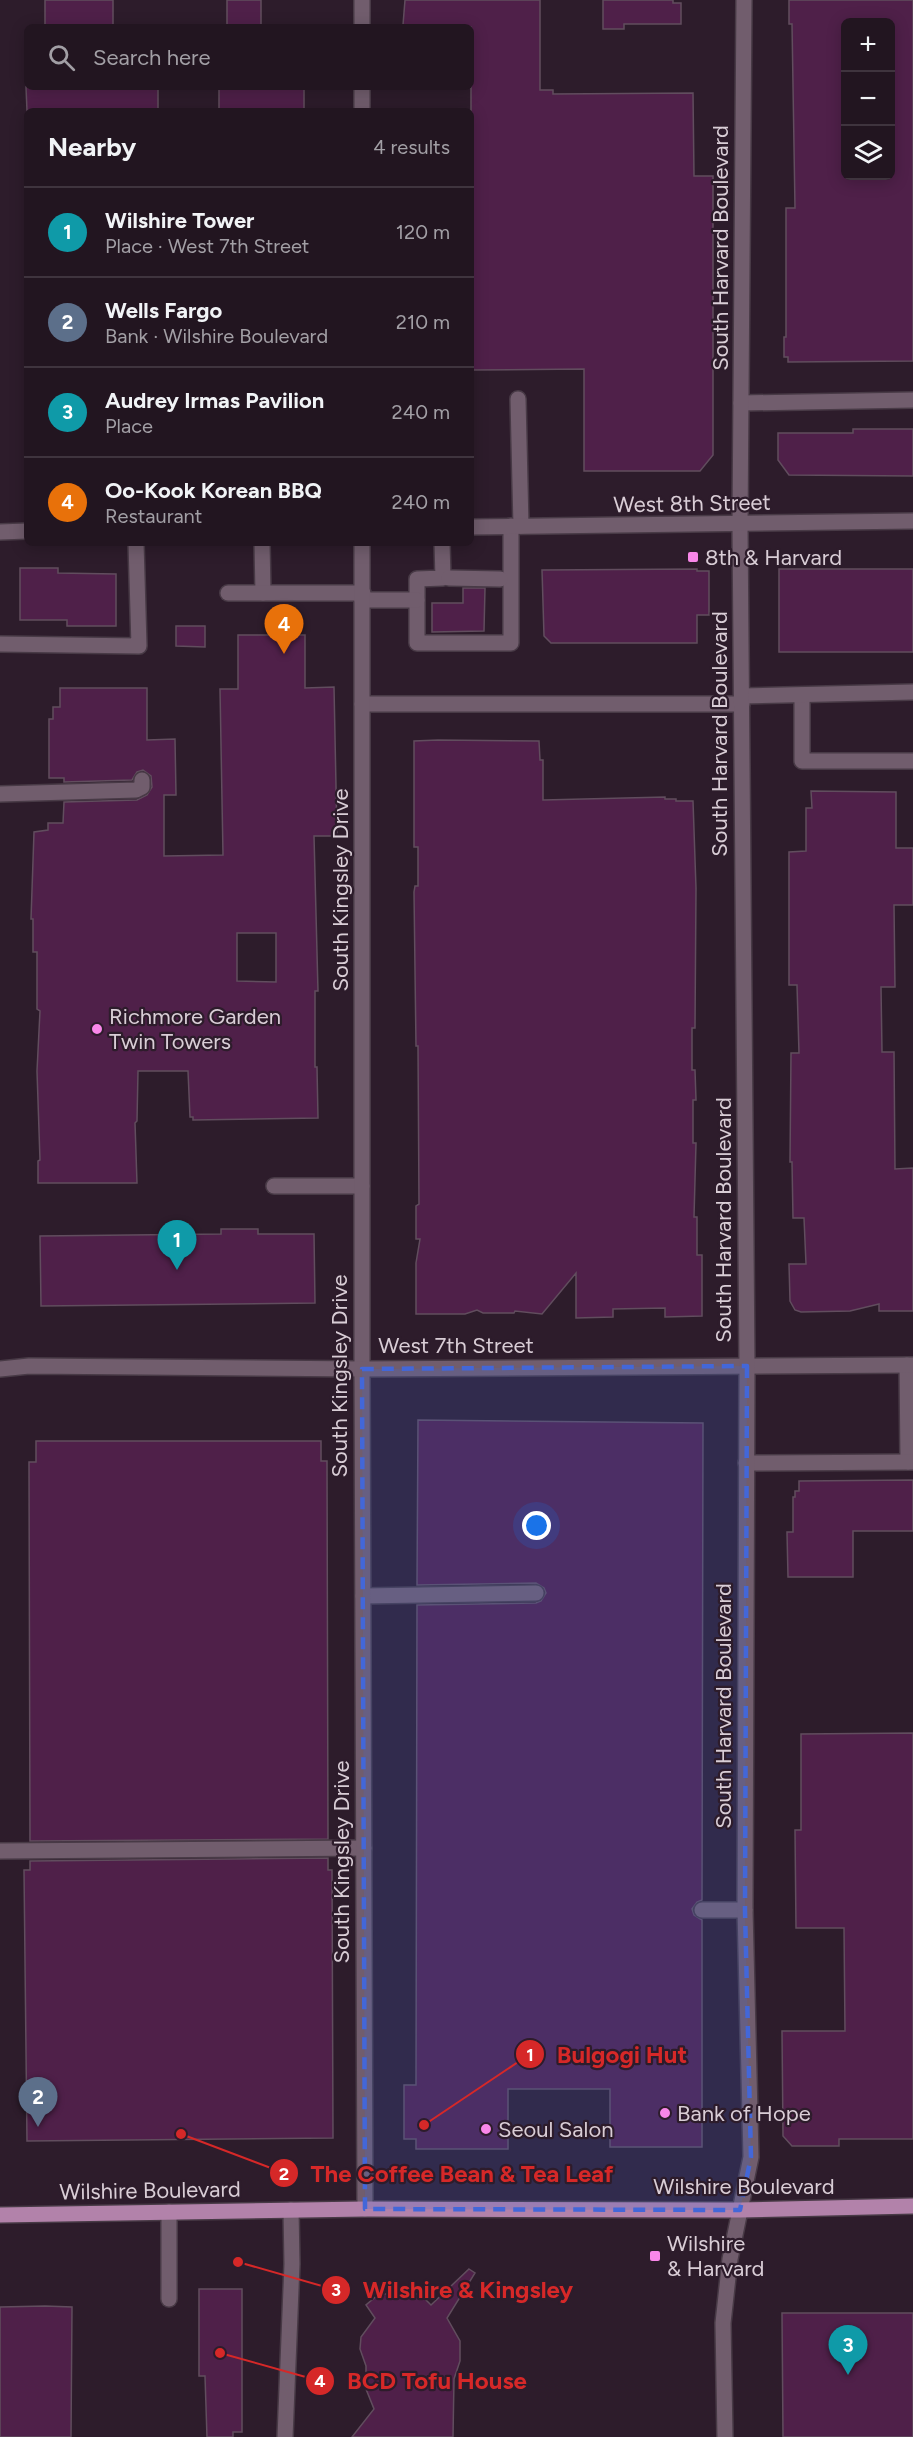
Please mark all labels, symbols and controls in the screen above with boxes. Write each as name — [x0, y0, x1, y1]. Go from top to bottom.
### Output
map controls — [841, 18, 895, 180]
button: + — [841, 18, 895, 72]
search box — [24, 24, 474, 90]
icon: search — [45, 41, 78, 74]
text: Search here — [93, 44, 211, 71]
button: − — [841, 72, 895, 126]
street label: South Harvard Boulevard — [707, 125, 734, 371]
button: layers — [841, 126, 895, 180]
text: Nearby — [48, 131, 136, 163]
text: 4 results — [373, 135, 450, 159]
text: Wilshire Tower — [105, 207, 254, 234]
text: 1 — [63, 220, 72, 244]
text: 120 m — [396, 220, 450, 244]
text: Place · West 7th Street — [105, 234, 309, 258]
text: Wells Fargo — [105, 297, 222, 324]
text: 2 — [62, 310, 73, 334]
text: 210 m — [396, 310, 450, 334]
text: Bank · Wilshire Boulevard — [105, 324, 328, 348]
text: Audrey Irmas Pavilion — [105, 387, 324, 414]
text: 3 — [62, 400, 73, 424]
text: 240 m — [392, 400, 450, 424]
text: Place — [105, 414, 153, 438]
text: Oo-Kook Korean BBQ — [105, 477, 322, 504]
street label: West 8th Street — [613, 489, 771, 518]
text: 4 — [61, 490, 74, 514]
text: 240 m — [392, 490, 450, 514]
text: Restaurant — [105, 504, 202, 528]
place label: 8th & Harvard — [705, 544, 842, 571]
marker: 8th & Harvard — [686, 550, 700, 564]
pin: 4 — [264, 604, 304, 654]
street label: South Harvard Boulevard — [706, 611, 733, 857]
street label: South Kingsley Drive — [327, 789, 354, 991]
place label: Richmore Garden Twin Towers — [109, 1003, 281, 1055]
marker: Richmore Garden Twin Towers — [90, 1022, 104, 1036]
street label: South Harvard Boulevard — [710, 1097, 737, 1343]
pin: 1 — [158, 1220, 196, 1270]
street label: South Kingsley Drive — [326, 1275, 353, 1477]
street label: West 7th Street — [378, 1332, 534, 1359]
your location — [522, 1511, 551, 1540]
street label: South Harvard Boulevard — [710, 1583, 737, 1829]
street label: South Kingsley Drive — [328, 1761, 355, 1963]
callout: Bulgogi Hut — [515, 2033, 699, 2075]
text: Bulgogi Hut — [557, 2040, 687, 2069]
text: 1 — [526, 2044, 534, 2066]
pin: 2 — [18, 2078, 57, 2127]
place label: Bank of Hope — [677, 2100, 811, 2127]
marker: Bank of Hope — [658, 2106, 672, 2120]
place label: Seoul Salon — [498, 2116, 613, 2143]
marker: Seoul Salon — [479, 2122, 493, 2136]
callout: The Coffee Bean & Tea Leaf — [269, 2152, 626, 2194]
text: The Coffee Bean & Tea Leaf — [311, 2159, 614, 2188]
text: 2 — [279, 2163, 289, 2185]
street label: Wilshire Boulevard — [653, 2173, 835, 2200]
street label: Wilshire Boulevard — [59, 2175, 241, 2206]
place label: Wilshire & Harvard — [667, 2230, 765, 2282]
marker: Wilshire & Harvard — [648, 2249, 662, 2263]
callout: Wilshire & Kingsley — [321, 2269, 585, 2311]
text: Wilshire & Kingsley — [363, 2275, 573, 2304]
text: 3 — [331, 2279, 341, 2301]
pin: 3 — [828, 2326, 868, 2375]
callout: BCD Tofu House — [305, 2360, 539, 2402]
text: BCD Tofu House — [347, 2366, 527, 2395]
text: 4 — [314, 2370, 326, 2392]

